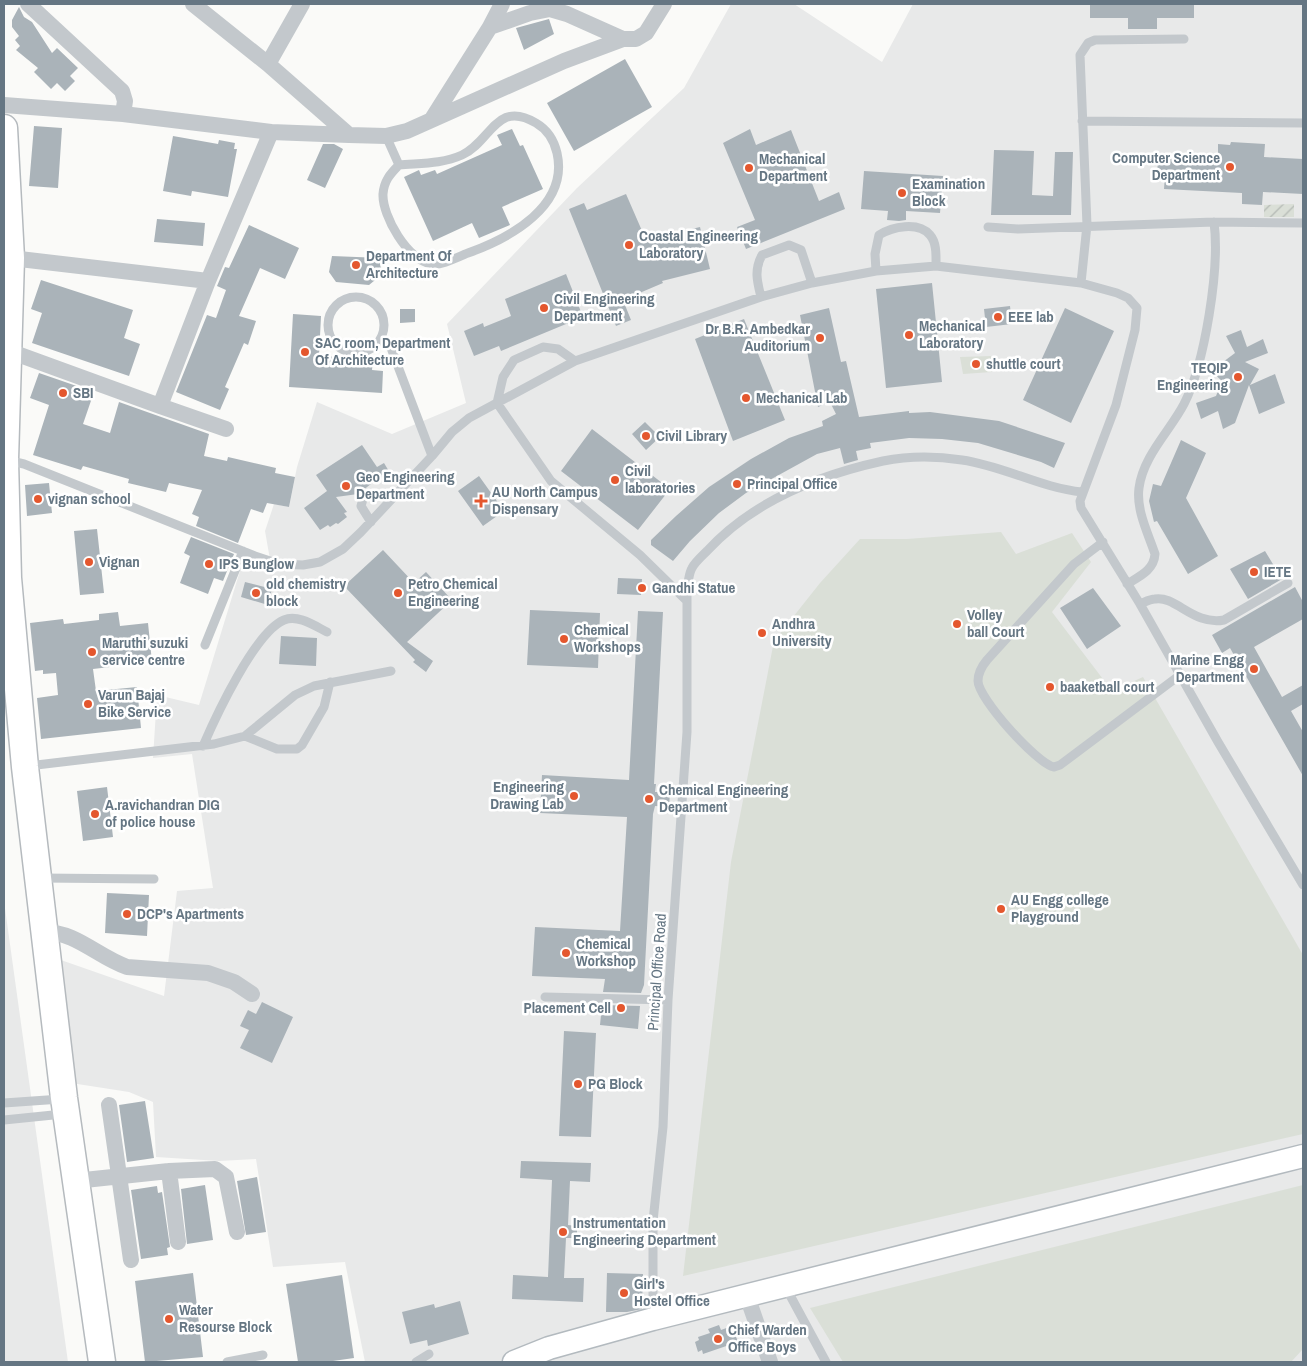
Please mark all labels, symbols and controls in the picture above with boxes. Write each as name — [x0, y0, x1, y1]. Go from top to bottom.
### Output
place label: Computer Science Department — [1112, 147, 1220, 185]
place label: Mechanical Department — [759, 148, 827, 186]
marker: Computer Science Department — [1224, 161, 1236, 173]
marker: Mechanical Department — [743, 162, 755, 174]
place label: Examination Block — [912, 173, 985, 211]
marker: Examination Block — [896, 187, 908, 199]
place label: Coastal Engineering Laboratory — [639, 225, 758, 263]
marker: Coastal Engineering Laboratory — [623, 239, 635, 251]
place label: Department Of Architecture — [366, 245, 452, 283]
marker: Department Of Architecture — [350, 259, 362, 271]
place label: Civil Engineering Department — [554, 288, 655, 326]
marker: Civil Engineering Department — [538, 302, 550, 314]
place label: EEE lab — [1008, 306, 1054, 327]
marker: EEE lab — [992, 311, 1004, 323]
place label: Mechanical Laboratory — [919, 315, 985, 353]
place label: Dr B.R. Ambedkar Auditorium — [705, 318, 810, 356]
marker: Mechanical Laboratory — [903, 329, 915, 341]
place label: SAC room, Department Of Architecture — [315, 332, 450, 370]
marker: Dr B.R. Ambedkar Auditorium — [814, 332, 826, 344]
marker: SAC room, Department Of Architecture — [299, 346, 311, 358]
place label: shuttle court — [986, 353, 1061, 374]
place label: TEQIP Engineering — [1157, 357, 1228, 395]
marker: shuttle court — [970, 358, 982, 370]
marker: TEQIP Engineering — [1232, 371, 1244, 383]
place label: SBI — [73, 382, 94, 403]
marker: SBI — [57, 387, 69, 399]
place label: Mechanical Lab — [756, 387, 848, 408]
marker: Mechanical Lab — [740, 392, 752, 404]
place label: Civil Library — [656, 425, 727, 446]
marker: Civil Library — [640, 430, 652, 442]
place label: Civil laboratories — [625, 460, 696, 498]
place label: Geo Engineering Department — [356, 466, 455, 504]
place label: Principal Office — [747, 473, 837, 494]
marker: Civil laboratories — [609, 474, 621, 486]
marker: Principal Office — [731, 478, 743, 490]
marker: Geo Engineering Department — [340, 480, 352, 492]
place label: AU North Campus Dispensary — [492, 481, 598, 519]
place label: vignan school — [48, 488, 131, 509]
marker: vignan school — [32, 493, 44, 505]
marker: AU North Campus Dispensary — [474, 494, 488, 508]
place label: Vignan — [99, 551, 140, 572]
place label: IPS Bunglow — [219, 553, 295, 574]
marker: Vignan — [83, 556, 95, 568]
marker: IPS Bunglow — [203, 558, 215, 570]
place label: IETE — [1264, 561, 1291, 582]
marker: IETE — [1248, 566, 1260, 578]
place label: old chemistry block — [266, 573, 346, 611]
place label: Petro Chemical Engineering — [408, 573, 498, 611]
place label: Gandhi Statue — [652, 577, 736, 598]
marker: Gandhi Statue — [636, 582, 648, 594]
marker: old chemistry block — [250, 587, 262, 599]
marker: Petro Chemical Engineering — [392, 587, 404, 599]
place label: Volley ball Court — [967, 604, 1024, 642]
place label: Andhra University — [772, 613, 832, 651]
marker: Volley ball Court — [951, 618, 963, 630]
place label: Chemical Workshops — [574, 619, 641, 657]
marker: Andhra University — [756, 627, 768, 639]
place label: Maruthi suzuki service centre — [102, 632, 188, 670]
marker: Chemical Workshops — [558, 633, 570, 645]
marker: Maruthi suzuki service centre — [86, 646, 98, 658]
place label: Marine Engg Department — [1170, 649, 1244, 687]
marker: Marine Engg Department — [1248, 663, 1260, 675]
place label: baaketball court — [1060, 676, 1154, 697]
marker: baaketball court — [1044, 681, 1056, 693]
place label: Varun Bajaj Bike Service — [98, 684, 171, 722]
marker: Varun Bajaj Bike Service — [82, 698, 94, 710]
place label: Engineering Drawing Lab — [490, 776, 564, 814]
place label: Chemical Engineering Department — [659, 779, 789, 817]
marker: Engineering Drawing Lab — [568, 790, 580, 802]
marker: Chemical Engineering Department — [643, 793, 655, 805]
place label: A.ravichandran DIG of police house — [105, 794, 220, 832]
marker: A.ravichandran DIG of police house — [89, 808, 101, 820]
place label: AU Engg college Playground — [1011, 889, 1109, 927]
place label: DCP's Apartments — [137, 903, 244, 924]
marker: AU Engg college Playground — [995, 903, 1007, 915]
marker: DCP's Apartments — [121, 908, 133, 920]
street label: Principal Office Road — [642, 913, 671, 1031]
place label: Chemical Workshop — [576, 933, 636, 971]
marker: Chemical Workshop — [560, 947, 572, 959]
place label: Placement Cell — [523, 997, 611, 1018]
marker: Placement Cell — [615, 1002, 627, 1014]
place label: PG Block — [588, 1073, 643, 1094]
marker: PG Block — [572, 1078, 584, 1090]
place label: Instrumentation Engineering Department — [573, 1212, 716, 1250]
marker: Instrumentation Engineering Department — [557, 1226, 569, 1238]
place label: Girl's Hostel Office — [634, 1273, 710, 1311]
marker: Girl's Hostel Office — [618, 1287, 630, 1299]
place label: Water Resourse Block — [179, 1299, 272, 1337]
marker: Water Resourse Block — [163, 1313, 175, 1325]
place label: Chief Warden Office Boys — [728, 1319, 807, 1357]
marker: Chief Warden Office Boys — [712, 1333, 724, 1345]

